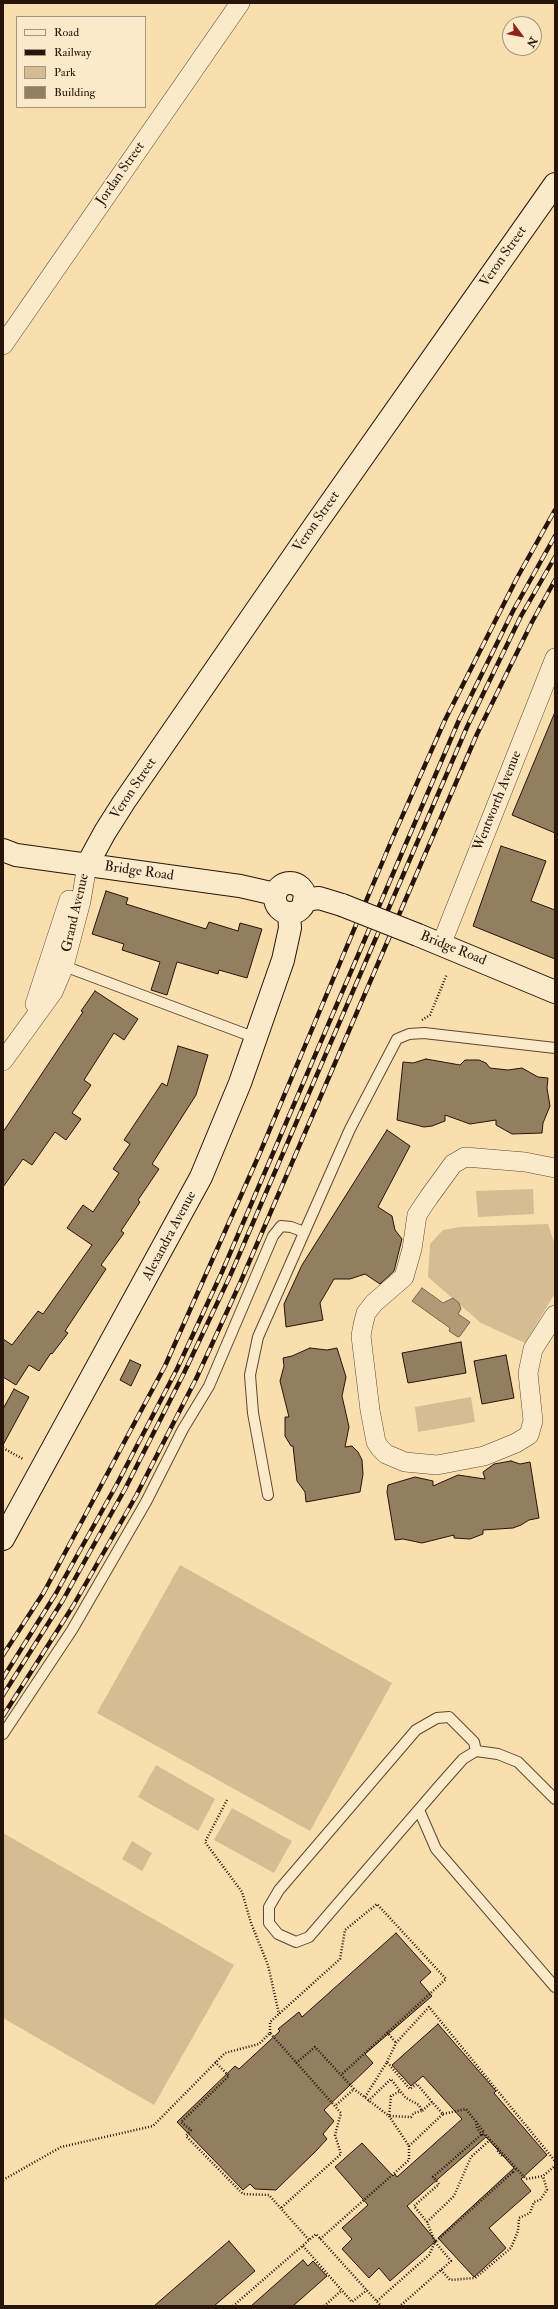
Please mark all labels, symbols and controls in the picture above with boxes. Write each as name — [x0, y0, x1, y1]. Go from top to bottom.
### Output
legend — [16, 16, 146, 108]
north arrow — [502, 16, 542, 56]
text: Road — [54, 25, 79, 40]
text: N — [524, 34, 540, 50]
text: Railway — [54, 45, 91, 60]
text: Park — [54, 65, 76, 80]
text: Building — [54, 85, 95, 100]
street label: Jordan Street — [93, 139, 149, 209]
street label: Veron Street — [477, 223, 531, 291]
street label: Veron Street — [290, 488, 344, 556]
street label: Wentworth Avenue — [470, 749, 526, 853]
street label: Veron Street — [107, 755, 161, 823]
street label: Bridge Road — [103, 859, 175, 885]
street label: Grand Avenue — [59, 872, 93, 954]
street label: Bridge Road — [417, 928, 489, 970]
street label: Alexandra Avenue — [139, 1188, 201, 1284]

